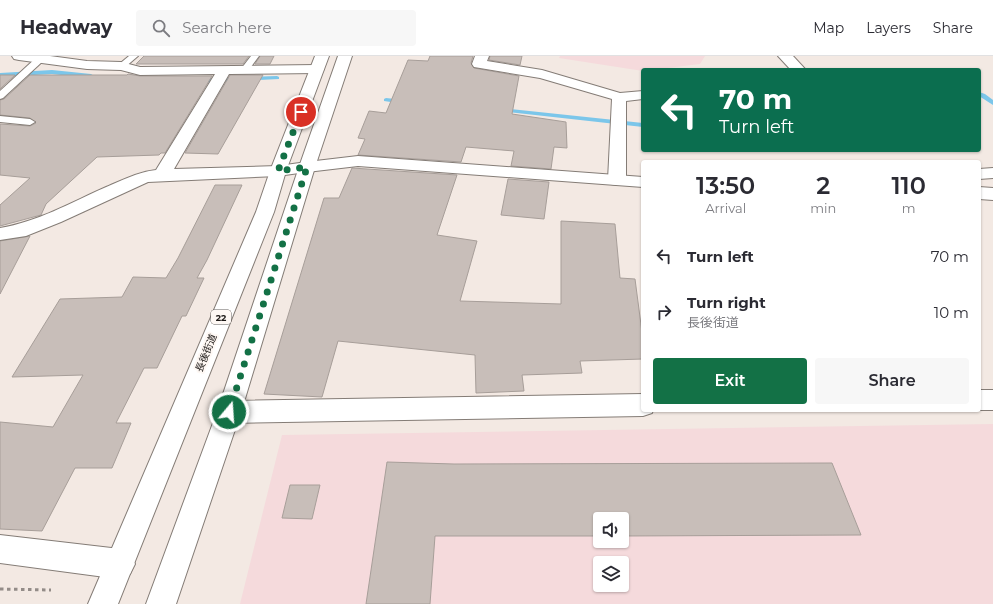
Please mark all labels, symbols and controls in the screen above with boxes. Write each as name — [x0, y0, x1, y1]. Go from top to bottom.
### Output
search box — [136, 10, 416, 46]
text: Headway — [20, 16, 112, 39]
icon: search — [150, 17, 172, 39]
text: Search here — [182, 18, 272, 37]
text: Map — [813, 19, 844, 37]
text: Layers — [866, 19, 911, 37]
text: Share — [933, 19, 973, 37]
text: 70 m — [719, 82, 792, 116]
icon: left — [653, 84, 705, 136]
pin — [284, 95, 318, 129]
icon: arrive — [290, 101, 312, 123]
text: Turn left — [719, 116, 794, 138]
text: 13:50 — [696, 171, 755, 200]
text: 2 — [816, 171, 830, 200]
text: 110 — [891, 171, 926, 200]
text: Arrival — [705, 200, 746, 216]
text: min — [810, 200, 836, 216]
text: m — [902, 200, 916, 216]
icon: left — [653, 245, 675, 267]
text: Turn left — [687, 247, 754, 266]
text: 70 m — [931, 247, 969, 266]
text: Turn right — [687, 293, 766, 312]
icon: right — [653, 301, 675, 323]
text: 10 m — [934, 303, 969, 322]
road number: 22 — [211, 310, 231, 324]
text: 長後街道 — [687, 314, 739, 330]
street label: 長後街道 — [192, 332, 220, 374]
button: Exit — [653, 358, 807, 404]
button: Share — [815, 358, 969, 404]
position arrow — [208, 391, 250, 433]
map controls — [593, 512, 629, 592]
button: sound — [593, 512, 629, 548]
button: layers — [593, 556, 629, 592]

